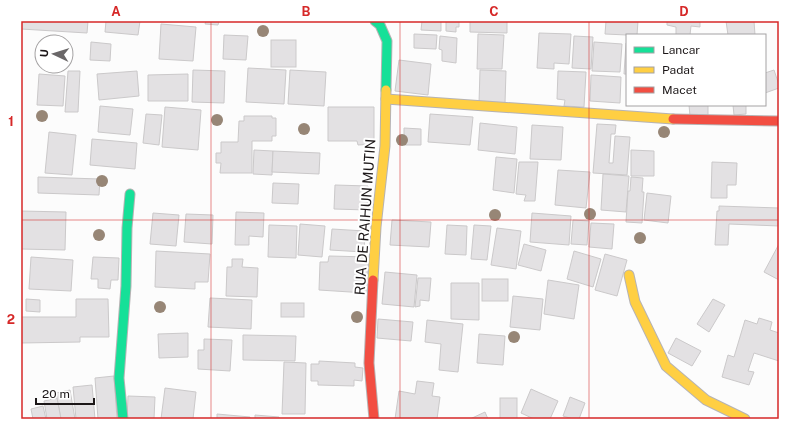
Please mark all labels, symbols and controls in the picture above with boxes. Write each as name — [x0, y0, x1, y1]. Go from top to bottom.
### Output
text: A — [111, 4, 121, 19]
text: B — [302, 4, 311, 19]
text: C — [489, 4, 499, 19]
text: D — [679, 4, 689, 19]
north arrow — [34, 34, 74, 74]
legend — [626, 34, 766, 106]
text: Lancar — [662, 43, 700, 57]
text: U — [38, 49, 50, 58]
text: Padat — [662, 63, 695, 77]
text: Macet — [662, 83, 697, 97]
text: 1 — [8, 114, 14, 129]
street label: RUA DE RAIHUN MUTIN — [352, 138, 378, 296]
text: 2 — [7, 312, 15, 327]
scale bar — [36, 380, 94, 406]
text: 20 m — [42, 387, 70, 401]

